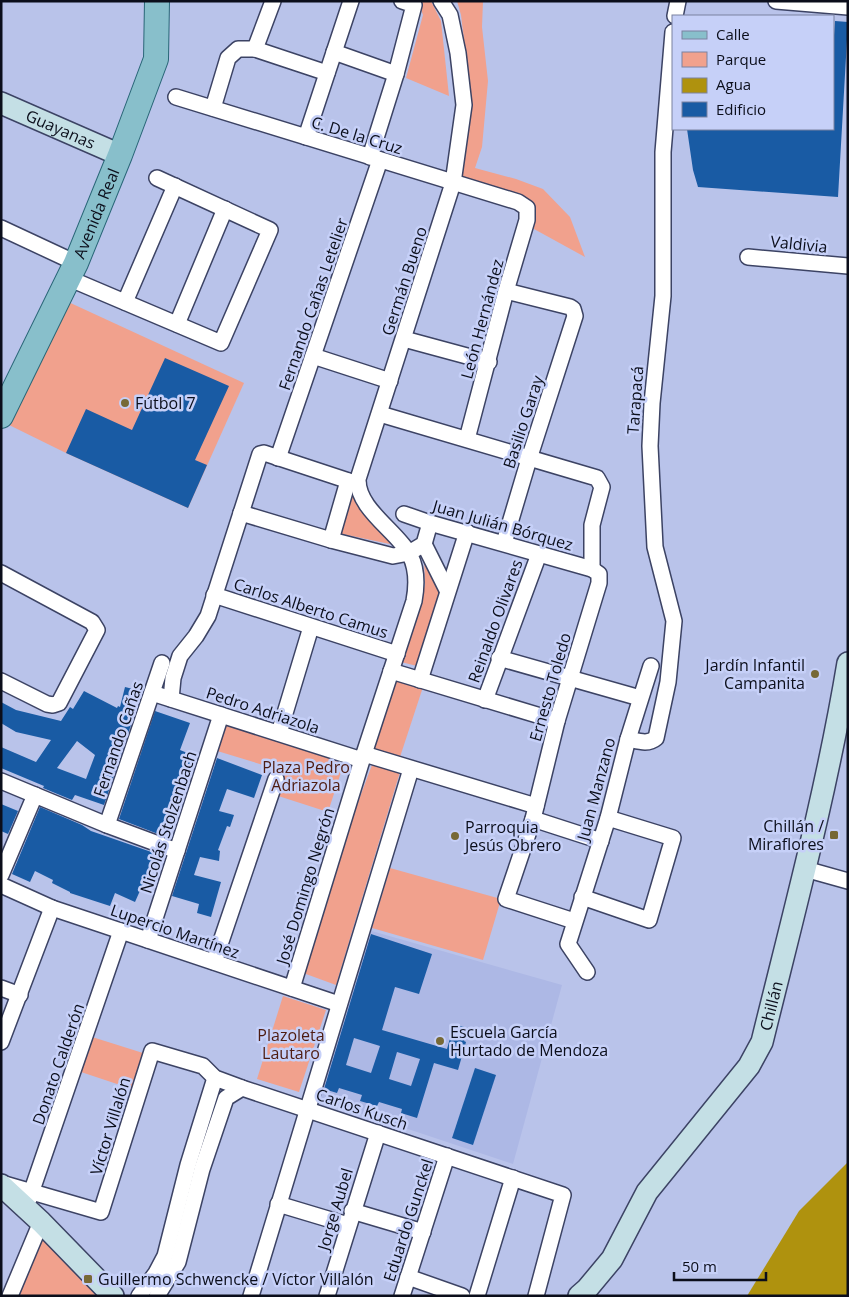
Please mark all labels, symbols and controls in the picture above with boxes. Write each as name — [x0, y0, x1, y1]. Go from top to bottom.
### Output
legend — [672, 15, 834, 130]
text: Calle — [716, 24, 750, 44]
text: Parque — [716, 49, 766, 69]
text: Agua — [716, 74, 751, 94]
text: Edificio — [716, 99, 766, 119]
street label: Guayanas — [22, 104, 99, 154]
street label: C. De la Cruz — [309, 111, 405, 159]
street label: Avenida Real — [68, 165, 124, 262]
street label: Fernando Cañas Letelier — [273, 214, 353, 393]
street label: Germán Bueno — [376, 224, 432, 338]
street label: Valdivia — [769, 230, 829, 258]
street label: León Hernández — [455, 257, 509, 381]
street label: Tarapacá — [622, 365, 648, 435]
street label: Basilio Garay — [498, 372, 549, 471]
place label: Fútbol 7 — [135, 392, 196, 414]
marker: Fútbol 7 — [119, 397, 131, 409]
street label: Juan Julián Bórquez — [429, 494, 576, 556]
street label: Reinaldo Olivares — [462, 556, 528, 686]
street label: Carlos Alberto Camus — [231, 573, 391, 643]
street label: Ernesto Toledo — [524, 630, 576, 744]
place label: Jardín Infantil Campanita — [703, 654, 805, 694]
marker: Jardín Infantil Campanita — [809, 668, 821, 680]
street label: Fernando Cañas — [88, 678, 148, 800]
street label: Pedro Adriazola — [203, 681, 323, 739]
street label: Juan Manzano — [571, 735, 620, 845]
street label: Nicolás Stolzenbach — [135, 748, 201, 896]
park label: Plaza Pedro Adriazola — [262, 756, 350, 796]
street label: José Domingo Negrón — [270, 805, 339, 969]
place label: Chillán / Miraflores — [748, 815, 824, 855]
place label: Parroquia Jesús Obrero — [463, 816, 561, 856]
marker: Chillán / Miraflores — [828, 829, 840, 841]
marker: Parroquia Jesús Obrero — [449, 830, 461, 842]
street label: Lupercio Martínez — [108, 899, 242, 963]
street label: Chillán — [754, 979, 788, 1033]
street label: Donato Calderón — [27, 1000, 89, 1128]
place label: Escuela García Hurtado de Mendoza — [450, 1021, 608, 1061]
park label: Plazoleta Lautaro — [257, 1024, 325, 1064]
marker: Escuela García Hurtado de Mendoza — [434, 1035, 446, 1047]
street label: Víctor Villalón — [85, 1074, 135, 1178]
street label: Carlos Kusch — [313, 1083, 411, 1135]
street label: Eduardo Gunckel — [378, 1156, 438, 1284]
street label: Jorge Aubel — [311, 1165, 358, 1255]
scale bar — [674, 1250, 766, 1282]
text: 50 m — [682, 1256, 717, 1276]
place label: Guillermo Schwencke / Víctor Villalón — [98, 1268, 374, 1290]
marker: Guillermo Schwencke / Víctor Villalón — [82, 1273, 94, 1285]

